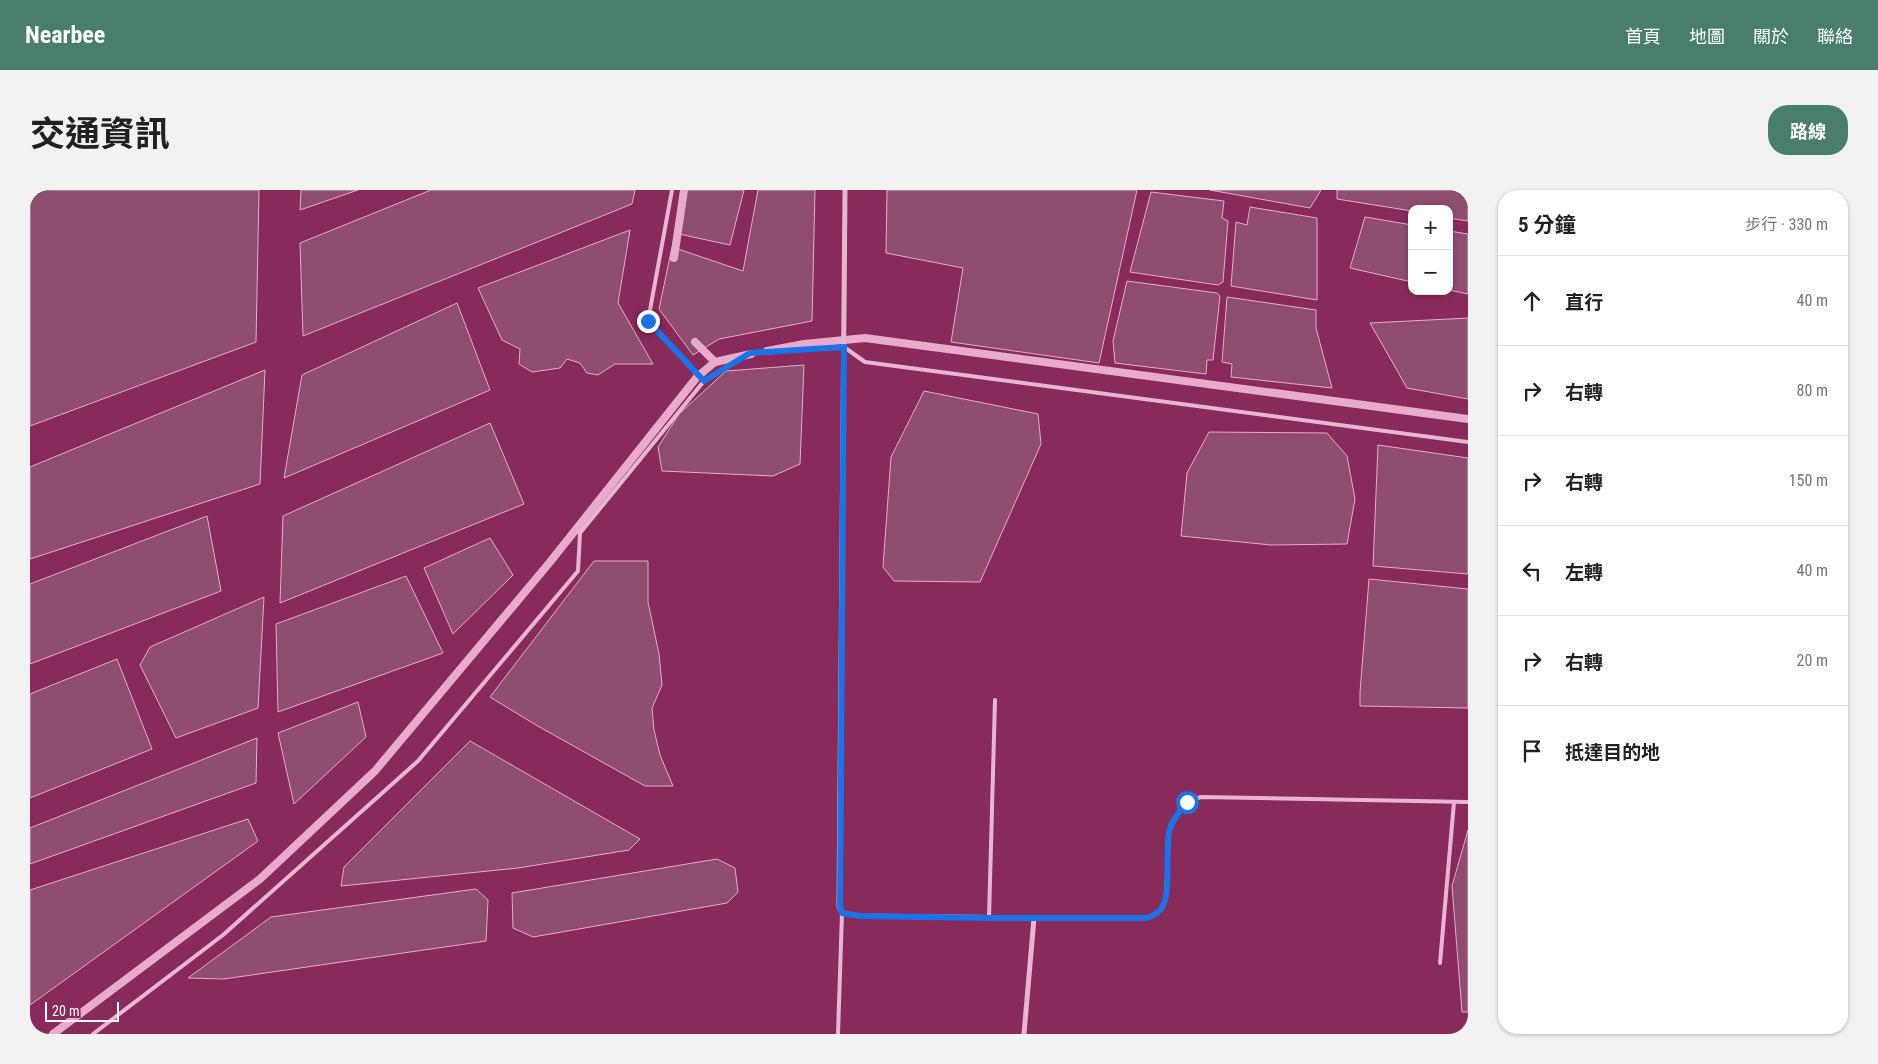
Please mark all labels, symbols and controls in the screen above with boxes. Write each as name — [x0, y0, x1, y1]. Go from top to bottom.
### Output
text: Nearbee — [25, 21, 105, 49]
text: 首頁 — [1625, 26, 1661, 47]
text: 地圖 — [1689, 26, 1725, 47]
text: 關於 — [1753, 26, 1789, 47]
text: 聯絡 — [1817, 26, 1853, 47]
button: 路線 — [1768, 105, 1848, 155]
text: 交通資訊 — [30, 114, 170, 155]
map controls — [1408, 205, 1453, 295]
button: + — [1408, 205, 1453, 250]
text: 5 分鐘 — [1518, 213, 1575, 237]
text: 步行 · 330 m — [1745, 215, 1828, 234]
button: − — [1408, 250, 1453, 295]
icon: ahead — [1518, 287, 1546, 315]
text: 直行 — [1565, 291, 1603, 314]
text: 40 m — [1796, 291, 1828, 310]
route end — [637, 310, 660, 333]
icon: right — [1518, 377, 1546, 405]
text: 右轉 — [1565, 381, 1603, 404]
text: 80 m — [1796, 381, 1828, 400]
icon: right — [1518, 467, 1546, 495]
text: 右轉 — [1565, 471, 1603, 494]
text: 150 m — [1789, 471, 1828, 490]
icon: left — [1518, 557, 1546, 585]
text: 左轉 — [1565, 561, 1603, 584]
text: 40 m — [1796, 561, 1828, 580]
icon: right — [1518, 647, 1546, 675]
text: 右轉 — [1565, 651, 1603, 674]
text: 20 m — [1796, 651, 1828, 670]
icon: arrive — [1518, 737, 1546, 765]
text: 抵達目的地 — [1565, 741, 1660, 764]
route start — [1176, 791, 1199, 814]
scale bar — [45, 999, 119, 1022]
text: 20 m — [52, 1003, 80, 1019]

